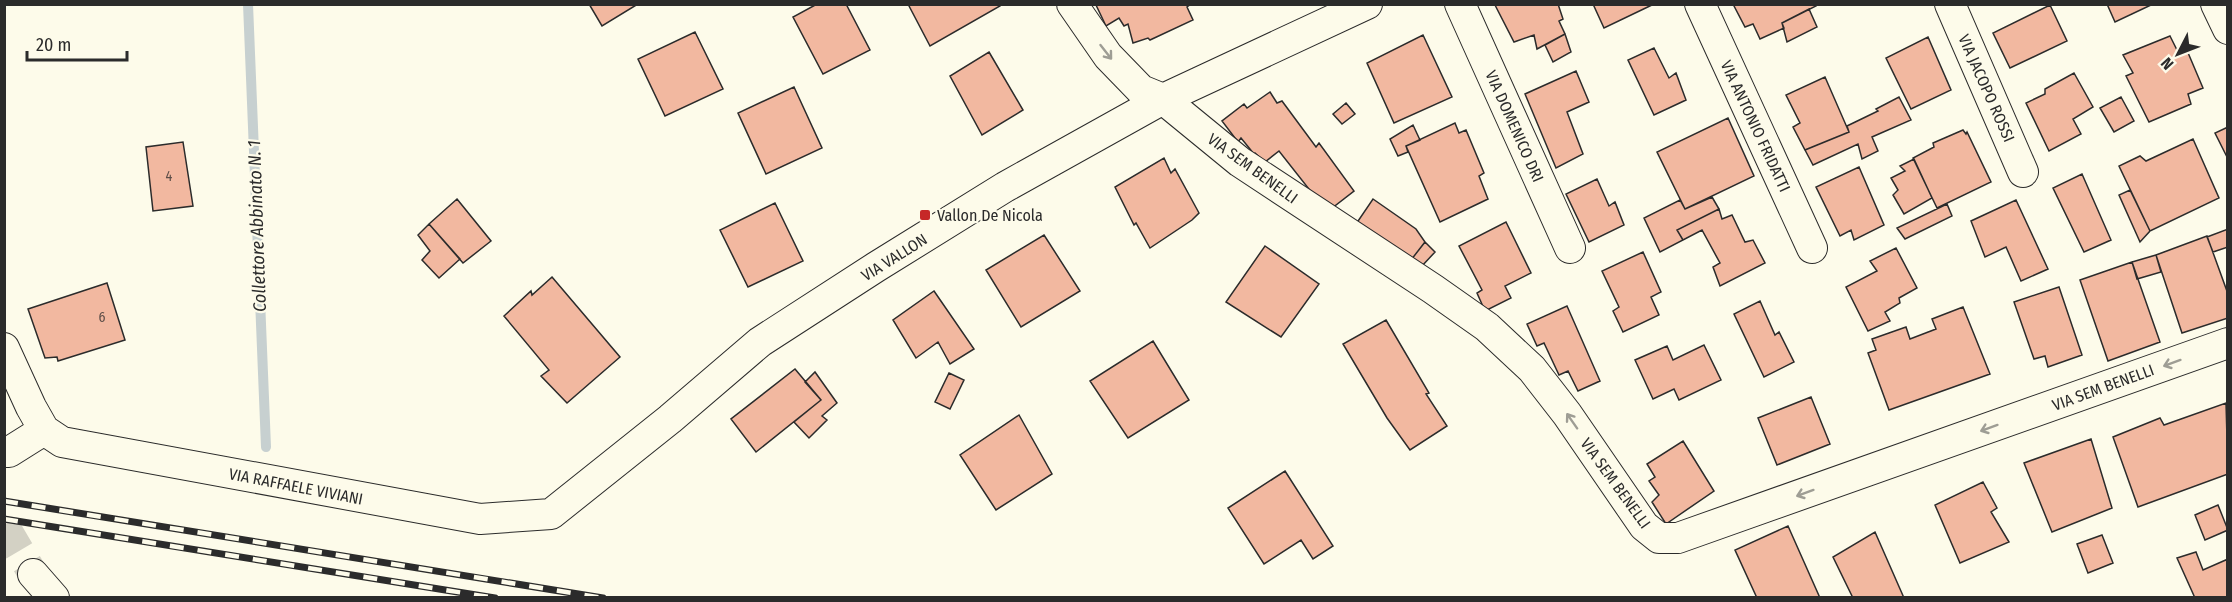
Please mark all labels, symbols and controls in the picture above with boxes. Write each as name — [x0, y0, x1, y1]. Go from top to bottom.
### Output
scale bar — [27, 24, 128, 62]
north arrow — [2148, 24, 2208, 84]
street label: VIA JACOPO ROSSI — [1954, 32, 2019, 145]
text: 20 m — [36, 34, 71, 56]
one-way arrow — [1099, 44, 1112, 60]
text: N — [2157, 54, 2177, 74]
street label: VIA ANTONIO FRIDATTI — [1717, 57, 1794, 195]
street label: VIA DOMENICO DRI — [1481, 67, 1548, 185]
street label: VIA SEM BENELLI — [1204, 129, 1302, 208]
water label: Collettore Abbinato N. 1 — [243, 140, 271, 312]
house number: 4 — [166, 168, 173, 185]
place label: Vallon De Nicola — [937, 206, 1043, 225]
marker: Vallon De Nicola — [918, 208, 932, 222]
street label: VIA VALLON — [858, 230, 931, 285]
house number: 6 — [99, 309, 106, 326]
one-way arrow — [2163, 358, 2182, 369]
street label: VIA SEM BENELLI — [2050, 360, 2157, 415]
one-way arrow — [1566, 413, 1578, 429]
one-way arrow — [1980, 423, 1998, 434]
street label: VIA SEM BENELLI — [1576, 434, 1655, 532]
street label: VIA RAFFAELE VIVIANI — [227, 464, 365, 509]
one-way arrow — [1796, 488, 1815, 499]

